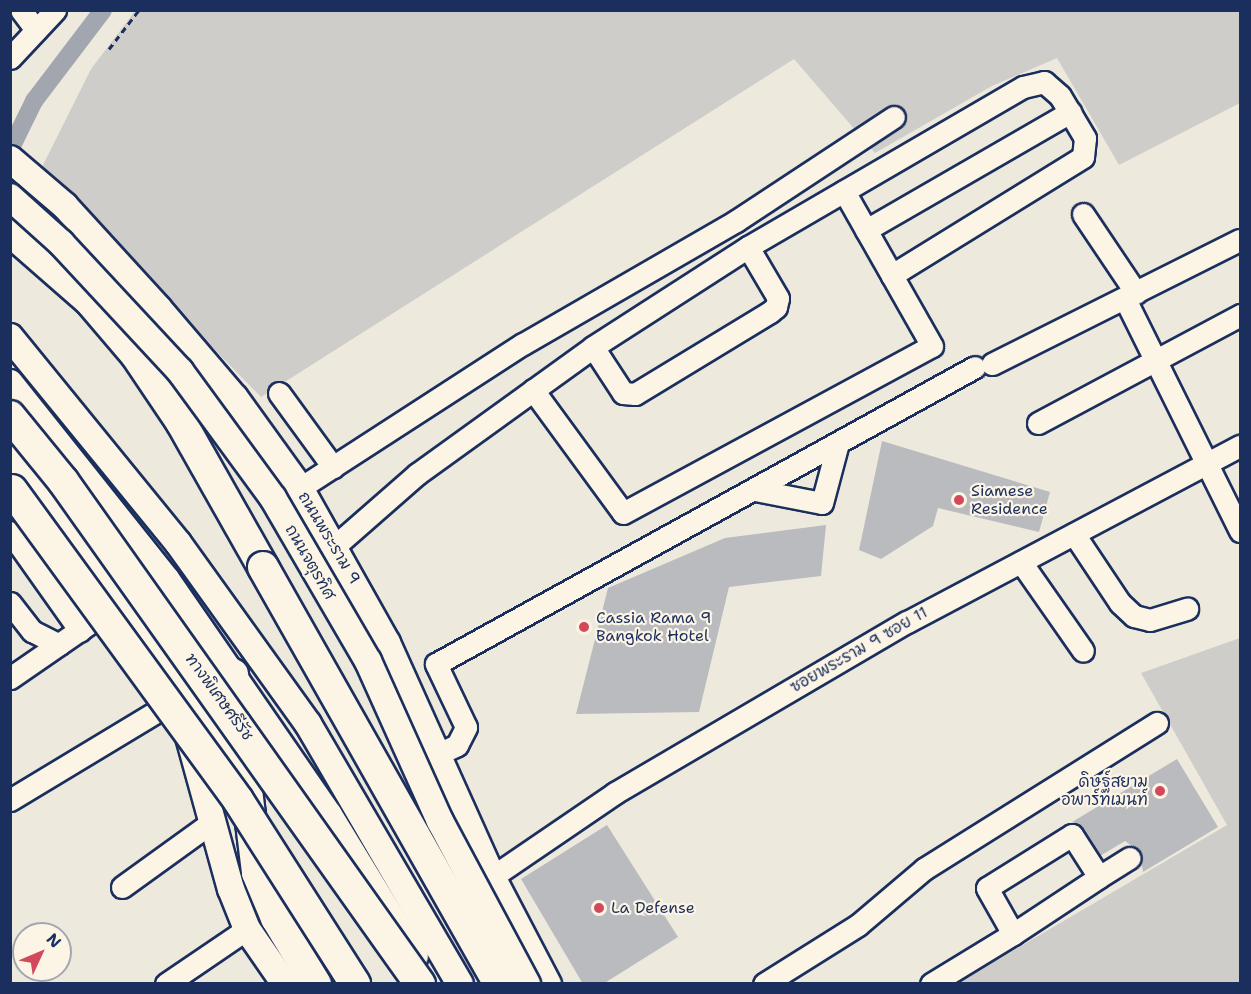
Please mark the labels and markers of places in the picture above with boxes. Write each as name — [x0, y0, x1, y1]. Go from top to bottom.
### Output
place label: Siamese Residence — [971, 481, 1048, 519]
marker: Siamese Residence — [952, 493, 966, 507]
place label: Cassia Rama 9 Bangkok Hotel — [596, 608, 711, 646]
marker: Cassia Rama 9 Bangkok Hotel — [577, 620, 591, 634]
place label: ดิษฐ์สยาม อพาร์ทเมนท์ — [1061, 772, 1148, 810]
marker: ดิษฐ์สยาม อพาร์ทเมนท์ — [1153, 784, 1167, 798]
place label: La Defense — [611, 898, 695, 918]
marker: La Defense — [592, 901, 606, 915]

